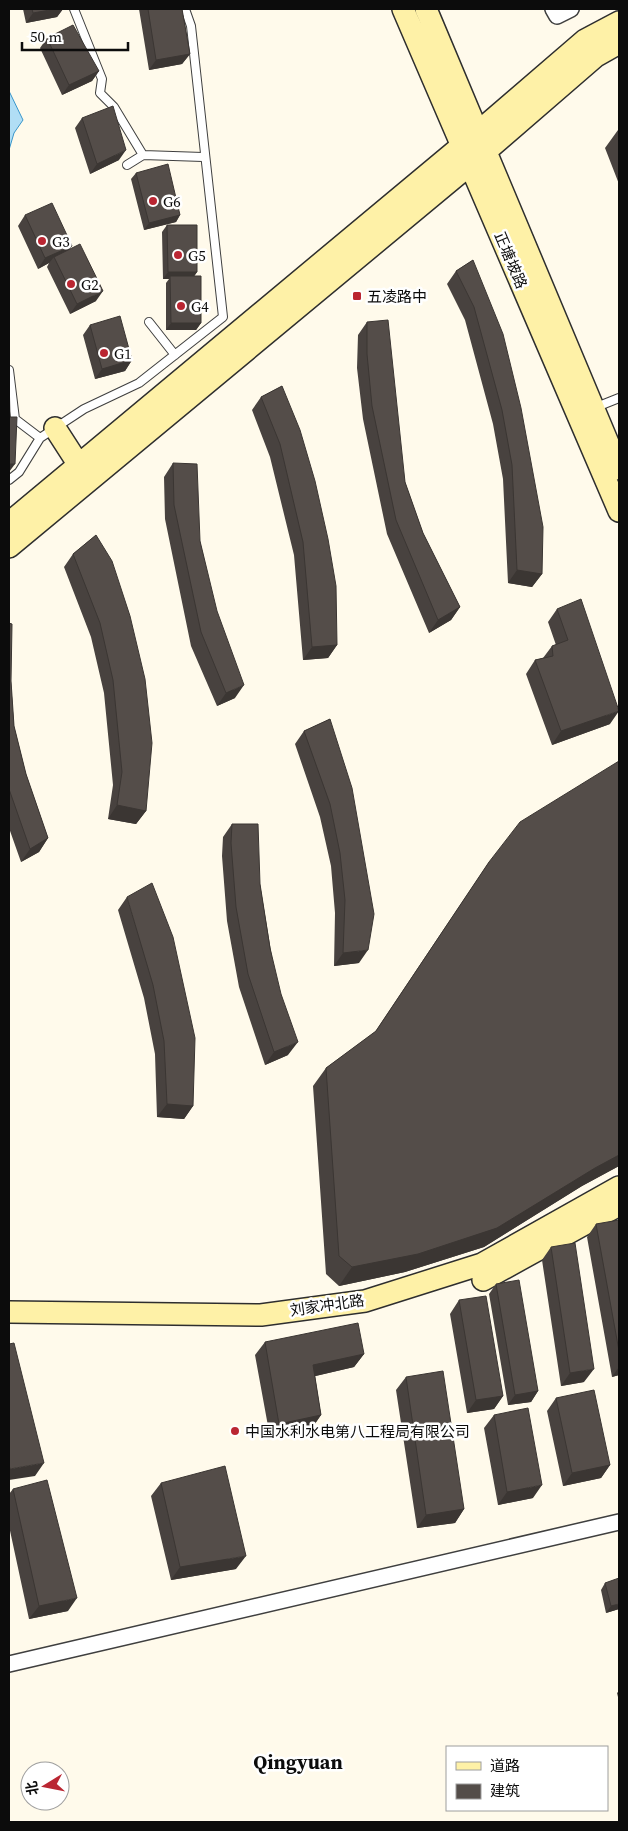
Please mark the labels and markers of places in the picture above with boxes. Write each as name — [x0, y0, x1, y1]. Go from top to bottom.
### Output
place label: G6 — [163, 191, 181, 212]
marker: G6 — [147, 195, 159, 207]
place label: G3 — [52, 231, 70, 252]
marker: G3 — [36, 235, 48, 247]
place label: G5 — [188, 245, 206, 266]
marker: G5 — [172, 249, 184, 261]
place label: G2 — [81, 274, 99, 295]
marker: G2 — [65, 278, 77, 290]
place label: 五凌路中 — [367, 286, 427, 307]
marker: 五凌路中 — [351, 290, 363, 302]
place label: G4 — [191, 296, 209, 317]
marker: G4 — [175, 300, 187, 312]
place label: G1 — [114, 343, 132, 364]
marker: G1 — [98, 347, 110, 359]
place label: 中国水利水电第八工程局有限公司 — [245, 1421, 470, 1442]
marker: 中国水利水电第八工程局有限公司 — [229, 1425, 241, 1437]

